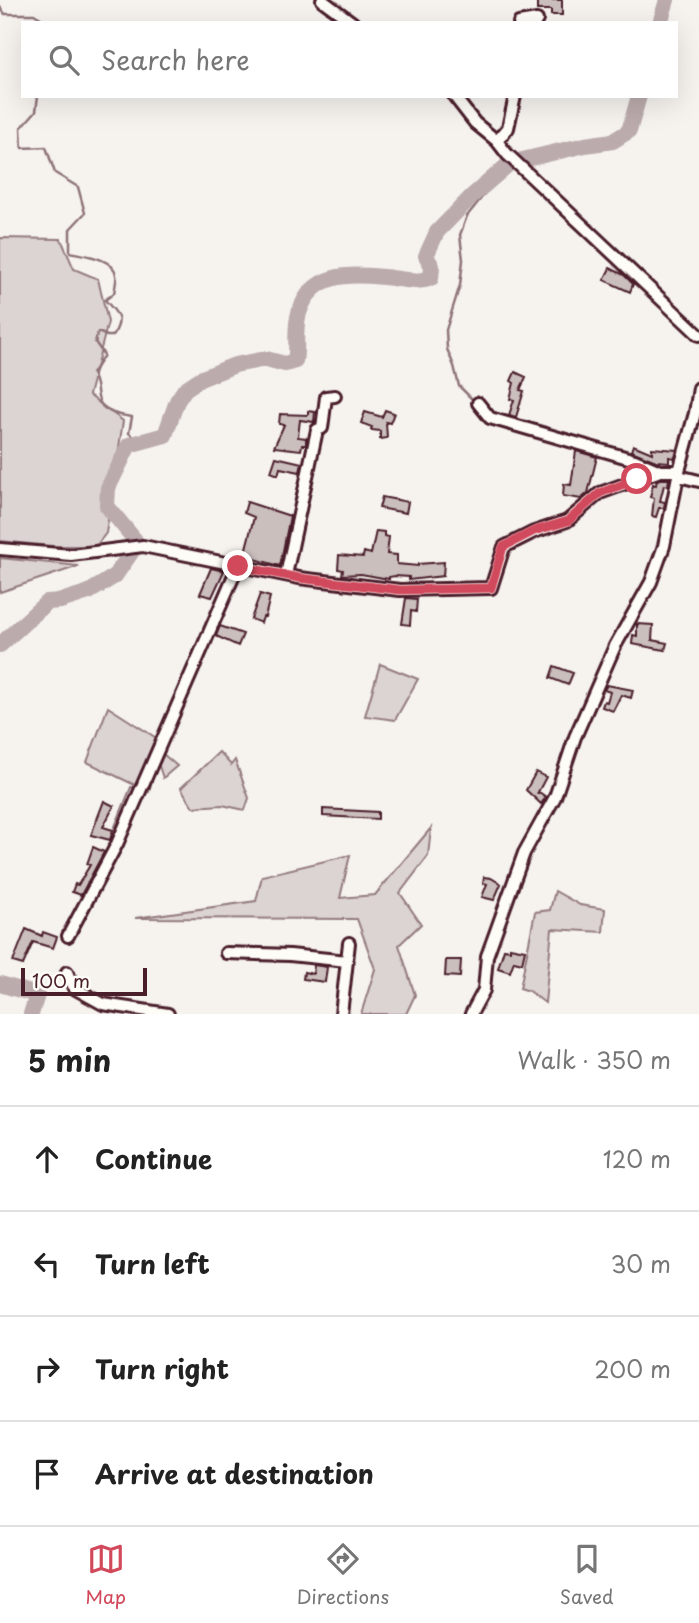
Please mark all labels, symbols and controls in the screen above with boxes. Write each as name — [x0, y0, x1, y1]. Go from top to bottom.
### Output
search box — [21, 21, 678, 98]
text: Search here — [101, 40, 250, 79]
icon: search — [45, 41, 83, 79]
route start — [621, 463, 652, 494]
route end — [222, 550, 253, 581]
scale bar — [21, 965, 147, 997]
text: 100 m — [32, 966, 90, 994]
text: 5 min — [28, 1037, 111, 1082]
text: Walk · 350 m — [518, 1042, 671, 1077]
text: Continue — [95, 1139, 212, 1178]
icon: ahead — [28, 1140, 66, 1178]
text: 120 m — [603, 1141, 671, 1176]
text: Turn left — [95, 1244, 210, 1283]
icon: left — [28, 1245, 66, 1283]
text: 30 m — [610, 1246, 671, 1281]
text: Turn right — [95, 1349, 229, 1388]
icon: right — [28, 1350, 66, 1388]
text: 200 m — [594, 1351, 671, 1386]
text: Arrive at destination — [95, 1454, 374, 1493]
icon: arrive — [28, 1455, 66, 1493]
tab: Map — [85, 1540, 126, 1610]
tab: Directions — [297, 1540, 389, 1610]
tab: Saved — [560, 1540, 614, 1610]

